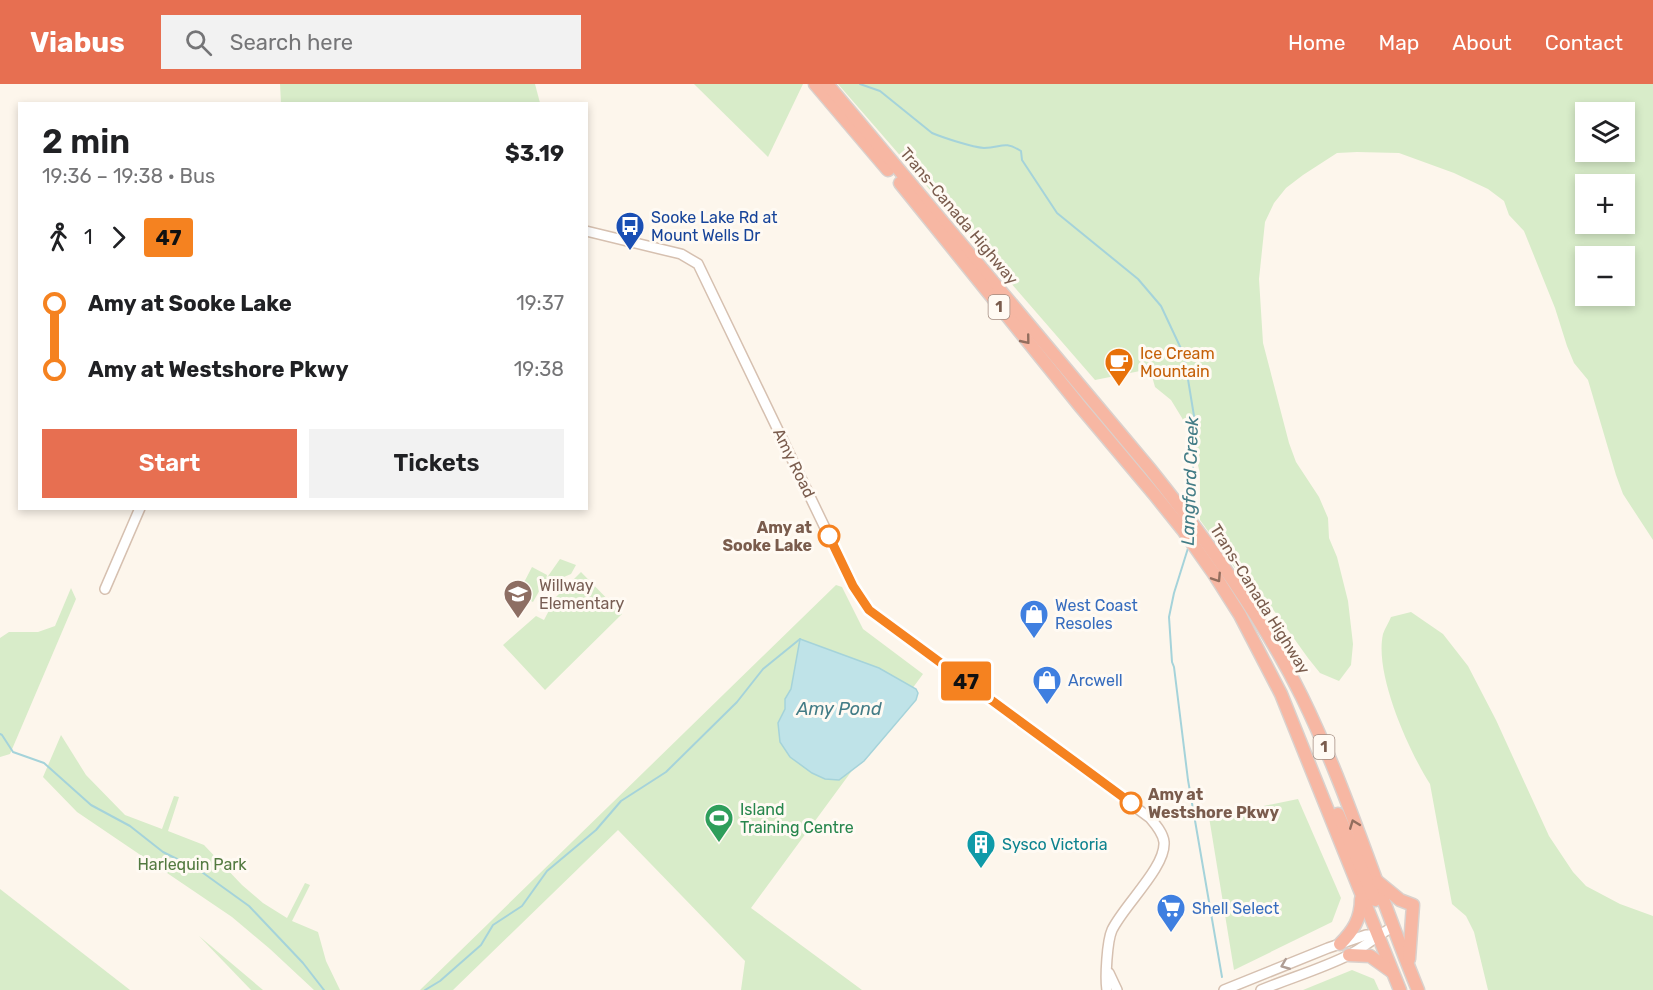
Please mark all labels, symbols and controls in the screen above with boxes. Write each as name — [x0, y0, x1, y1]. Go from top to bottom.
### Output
search box — [161, 15, 581, 69]
text: Viabus — [30, 26, 125, 59]
icon: search — [182, 26, 215, 59]
text: Search here — [230, 29, 353, 56]
text: Home — [1288, 30, 1345, 55]
text: Map — [1378, 30, 1419, 55]
text: About — [1452, 30, 1512, 55]
text: Contact — [1545, 30, 1623, 55]
map controls — [1575, 102, 1635, 306]
button: layers — [1575, 102, 1635, 162]
text: 2 min — [42, 122, 130, 161]
text: $3.19 — [505, 140, 564, 167]
street label: Trans-Canada Highway — [896, 144, 1022, 289]
text: 19:36 – 19:38 · Bus — [42, 164, 215, 188]
button: + — [1575, 174, 1635, 234]
place label: Sooke Lake Rd at Mount Wells Dr — [651, 208, 778, 245]
bus stop icon: Sooke Lake Rd at Mount Wells Dr — [614, 210, 646, 252]
icon: walk — [42, 221, 75, 254]
icon: forward — [102, 221, 135, 254]
text: 1 — [84, 225, 93, 249]
text: 47 — [156, 225, 181, 250]
button: − — [1575, 246, 1635, 306]
text: Amy at Sooke Lake — [88, 290, 292, 317]
text: 19:37 — [516, 291, 564, 315]
road number: 1 — [988, 295, 1010, 319]
one-way arrow — [1019, 333, 1030, 344]
place label: Ice Cream Mountain — [1140, 344, 1215, 381]
cafe icon: Ice Cream Mountain — [1103, 346, 1135, 388]
text: Amy at Westshore Pkwy — [88, 356, 349, 383]
text: 19:38 — [514, 357, 564, 381]
water label: Langford Creek — [1177, 415, 1203, 546]
street label: Amy Road — [769, 425, 819, 501]
button: Start — [42, 429, 297, 498]
button: Tickets — [309, 429, 564, 498]
place label: Amy at Sooke Lake — [722, 518, 813, 555]
street label: Trans-Canada Highway — [1206, 521, 1314, 678]
marker: Amy at Sooke Lake — [818, 525, 840, 547]
one-way arrow — [1209, 572, 1221, 582]
place label: Willway Elementary — [539, 576, 624, 613]
school or university icon: Willway Elementary — [502, 578, 534, 620]
place label: West Coast Resoles — [1055, 596, 1138, 633]
shop icon: West Coast Resoles — [1018, 598, 1050, 640]
line badge: 47 — [939, 662, 993, 700]
shop icon: Arcwell — [1031, 664, 1063, 706]
text: 47 — [953, 669, 979, 694]
place label: Arcwell — [1068, 671, 1123, 690]
water label: Amy Pond — [795, 698, 882, 720]
road number: 1 — [1314, 735, 1334, 759]
place label: Amy at Westshore Pkwy — [1148, 785, 1280, 822]
marker: Amy at Westshore Pkwy — [1120, 792, 1142, 814]
place label: Island Training Centre — [740, 800, 854, 837]
sports icon: Island Training Centre — [703, 802, 735, 844]
one-way arrow — [1349, 819, 1362, 830]
building icon: Sysco Victoria — [965, 828, 997, 870]
place label: Sysco Victoria — [1002, 835, 1108, 854]
park label: Harlequin Park — [137, 855, 247, 874]
supermarket icon: Shell Select — [1155, 892, 1187, 934]
place label: Shell Select — [1192, 899, 1279, 918]
one-way arrow — [1280, 958, 1291, 970]

